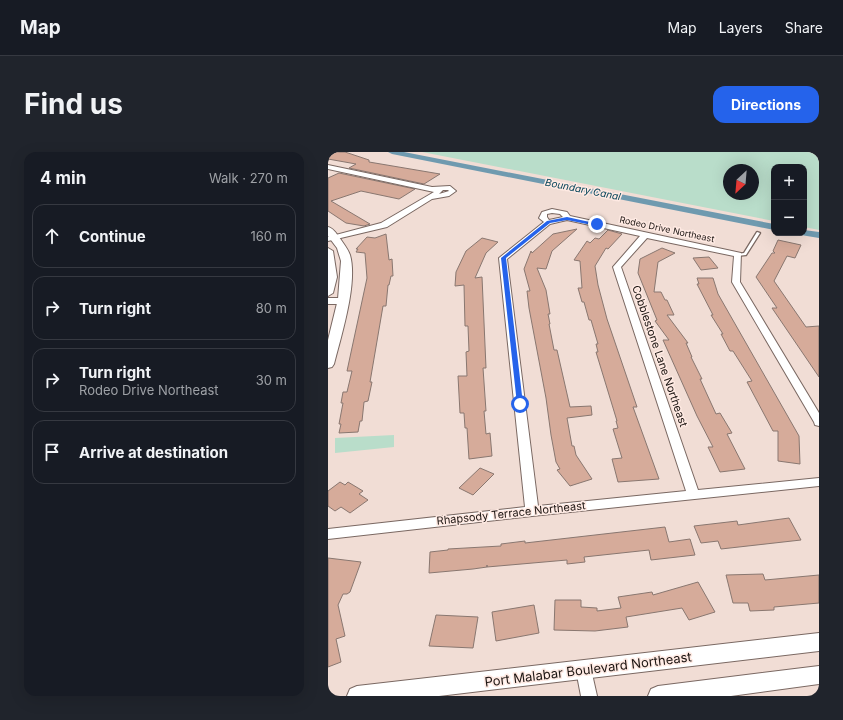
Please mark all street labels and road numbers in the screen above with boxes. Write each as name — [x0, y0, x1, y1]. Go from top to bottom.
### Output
street label: Rodeo Drive Northeast — [619, 214, 715, 244]
street label: Cobblestone Lane Northeast — [629, 283, 691, 429]
street label: Rhapsody Terrace Northeast — [436, 498, 586, 528]
street label: Port Malabar Boulevard Northeast — [484, 648, 692, 690]

